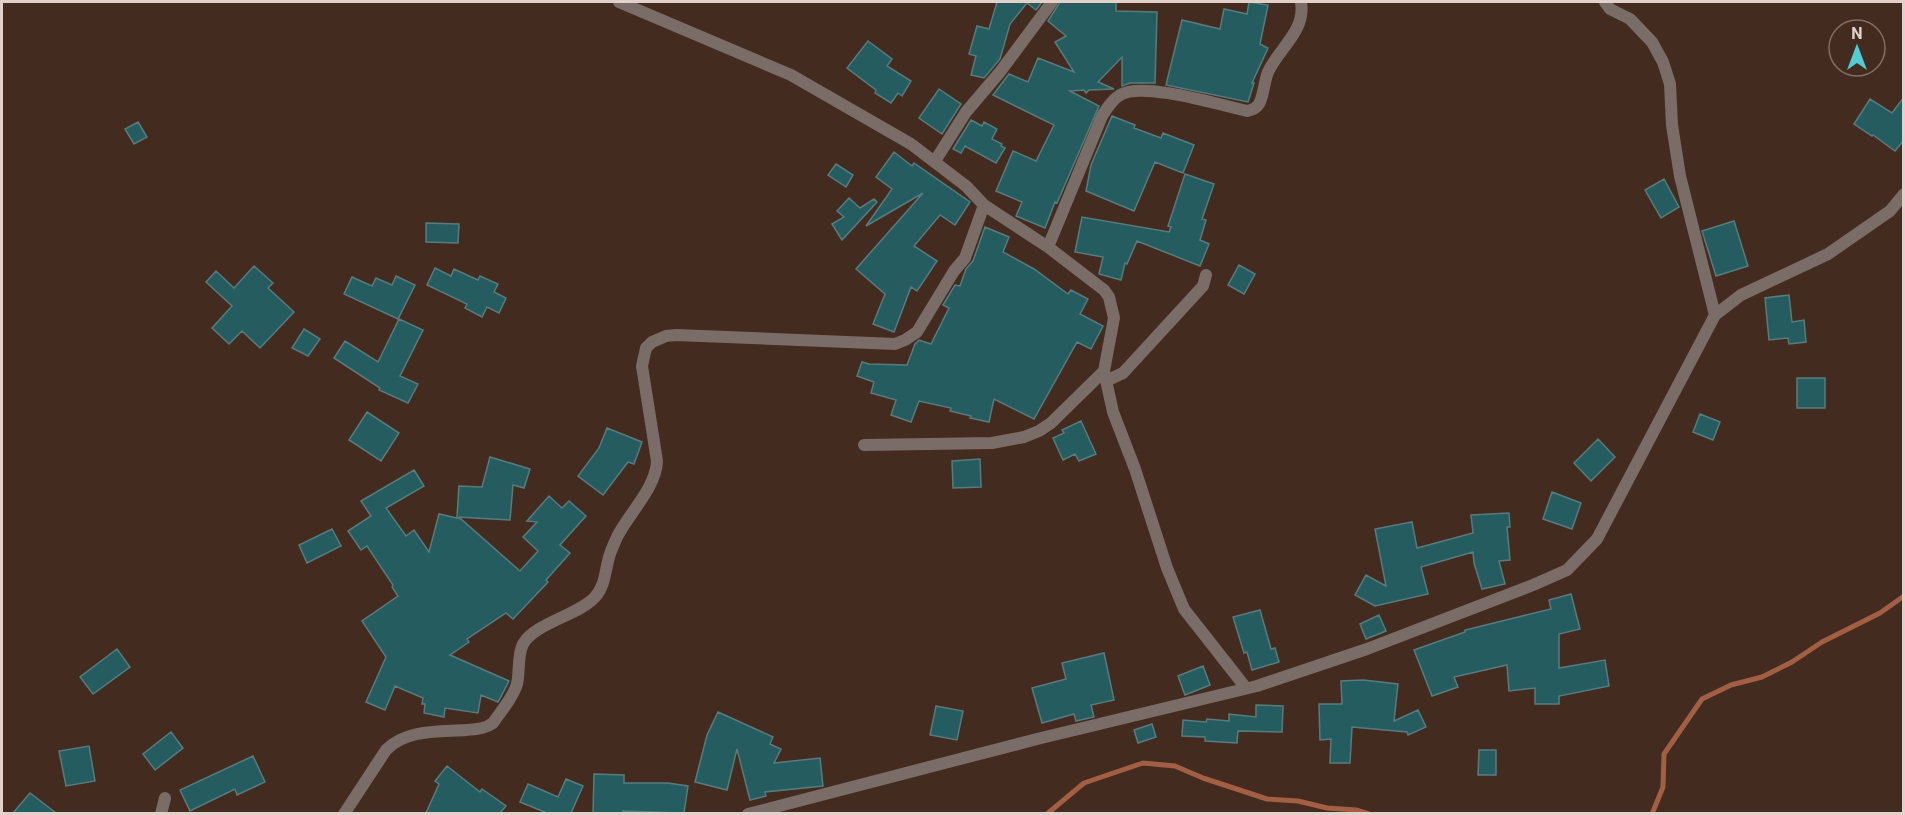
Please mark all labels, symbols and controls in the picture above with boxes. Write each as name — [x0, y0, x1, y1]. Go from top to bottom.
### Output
north arrow — [1827, 18, 1887, 78]
text: N — [1851, 24, 1863, 43]

